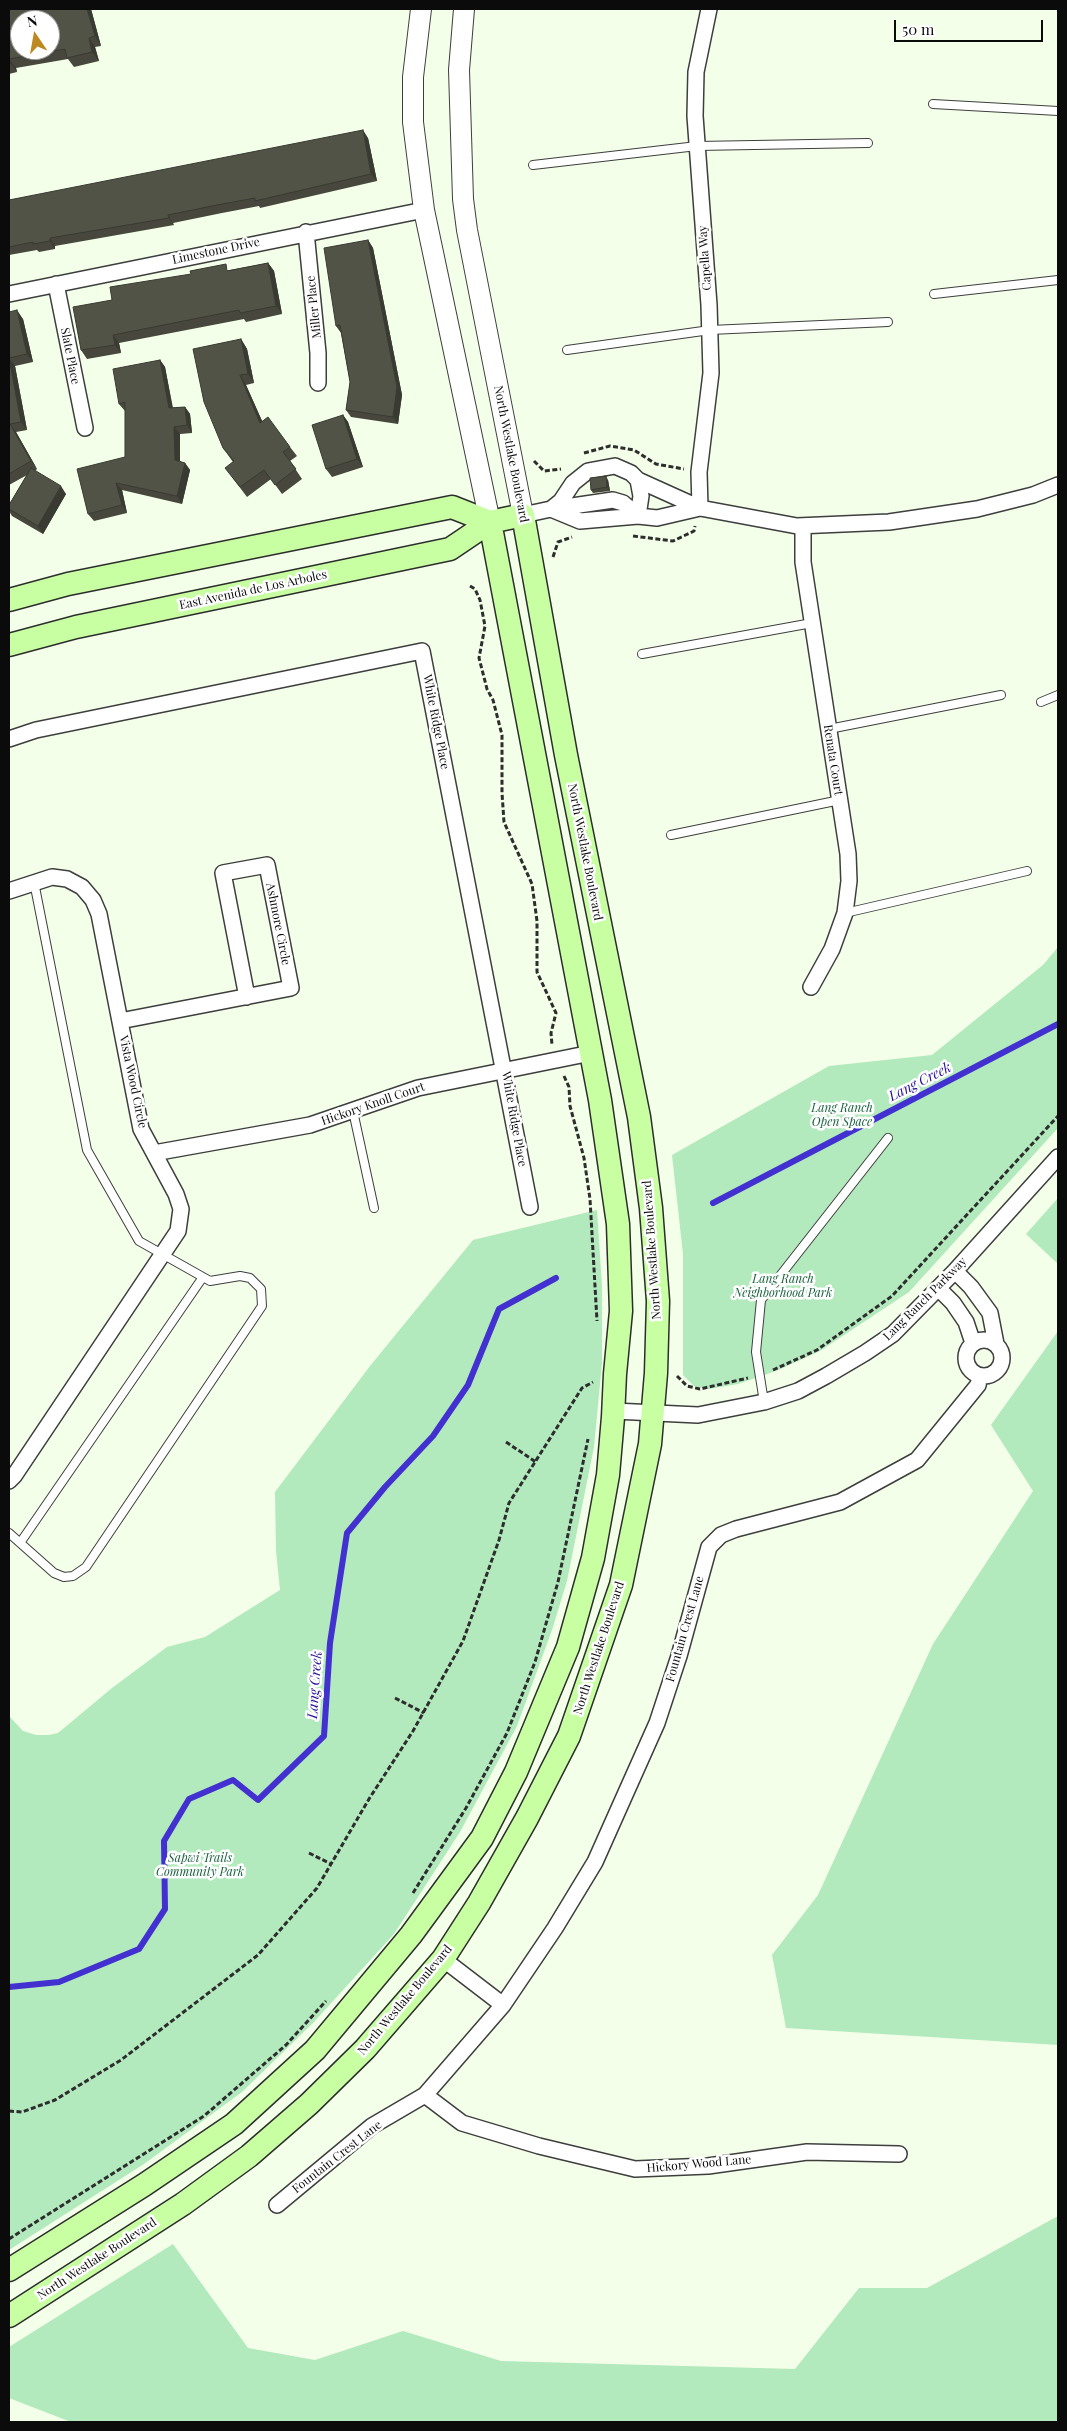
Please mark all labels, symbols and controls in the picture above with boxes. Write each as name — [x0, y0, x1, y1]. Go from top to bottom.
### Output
north arrow — [10, 10, 60, 60]
text: N — [25, 10, 39, 31]
scale bar — [897, 10, 1046, 42]
text: 50 m — [902, 19, 934, 39]
street label: Capella Way — [696, 225, 714, 291]
street label: Limestone Drive — [171, 235, 261, 267]
street label: Miller Place — [304, 275, 324, 339]
street label: Slate Place — [57, 326, 83, 386]
street label: North Westlake Boulevard — [491, 384, 531, 524]
street label: East Avenida de Los Arboles — [178, 567, 328, 613]
street label: White Ridge Place — [420, 673, 452, 771]
street label: Renata Court — [820, 724, 846, 796]
street label: North Westlake Boulevard — [565, 782, 605, 922]
street label: Ashmore Circle — [263, 882, 293, 966]
street label: Vista Wood Circle — [116, 1034, 150, 1130]
water label: Lang Creek — [886, 1059, 954, 1105]
street label: White Ridge Place — [499, 1070, 529, 1168]
street label: Hickory Knoll Court — [319, 1080, 427, 1128]
park label: Lang Ranch Open Space — [811, 1101, 873, 1129]
street label: North Westlake Boulevard — [640, 1180, 664, 1320]
street label: Lang Ranch Parkway — [880, 1254, 970, 1344]
park label: Lang Ranch Neighborhood Park — [734, 1272, 832, 1300]
street label: Fountain Crest Lane — [663, 1574, 707, 1684]
street label: North Westlake Boulevard — [571, 1580, 627, 1716]
water label: Lang Creek — [304, 1651, 326, 1719]
park label: Sapwi Trails Community Park — [156, 1851, 244, 1879]
street label: North Westlake Boulevard — [355, 1942, 455, 2058]
street label: Fountain Crest Lane — [289, 2118, 385, 2196]
street label: Hickory Wood Lane — [646, 2152, 752, 2176]
street label: North Westlake Boulevard — [35, 2215, 159, 2303]

